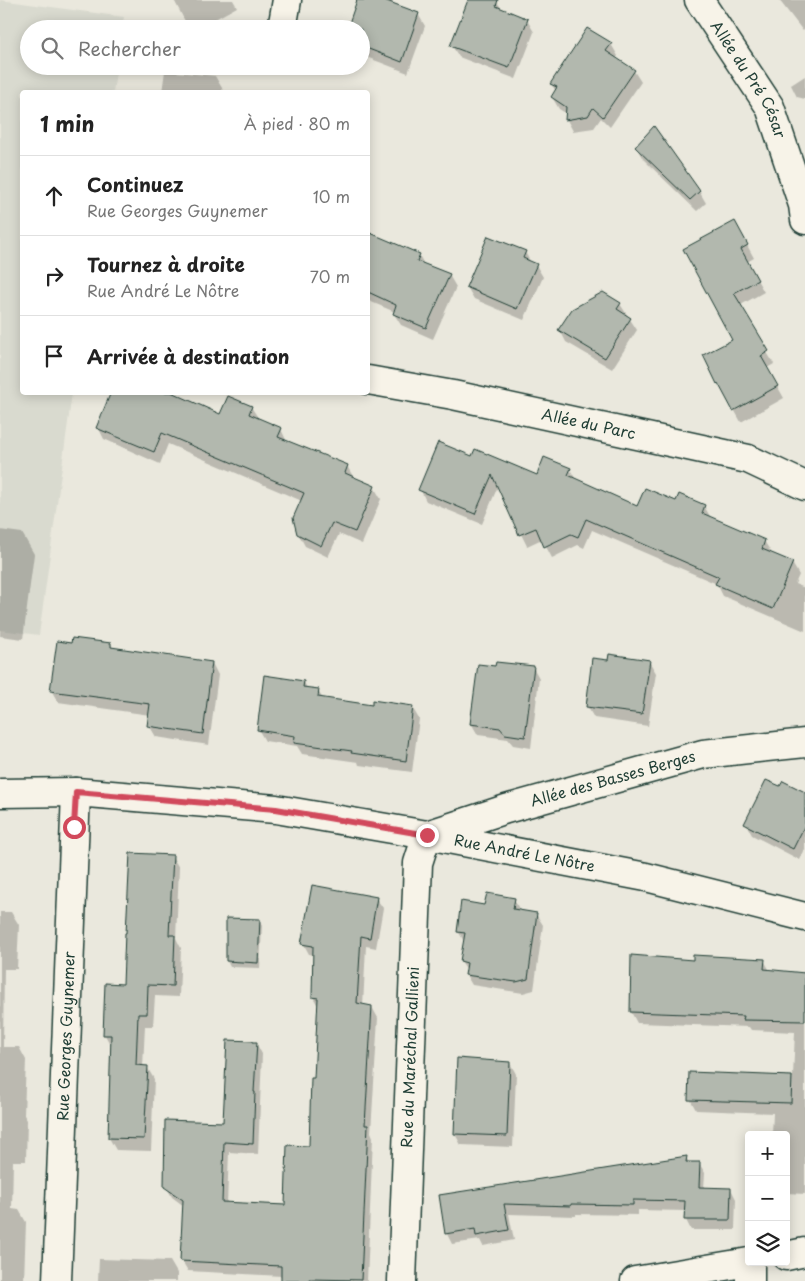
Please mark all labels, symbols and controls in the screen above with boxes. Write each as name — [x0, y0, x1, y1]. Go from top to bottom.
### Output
street label: Allée du Pré César — [706, 15, 793, 141]
search box — [20, 20, 370, 75]
icon: search — [38, 34, 66, 62]
text: Rechercher — [78, 34, 181, 62]
text: 1 min — [40, 107, 94, 139]
text: À pied · 80 m — [244, 111, 350, 135]
text: Continuez — [87, 170, 184, 198]
icon: ahead — [40, 182, 68, 210]
text: 10 m — [313, 184, 350, 208]
text: Rue Georges Guynemer — [87, 198, 268, 222]
text: Tournez à droite — [87, 250, 245, 278]
icon: right — [40, 262, 68, 290]
text: 70 m — [310, 264, 350, 288]
text: Rue André Le Nôtre — [87, 278, 239, 302]
icon: arrive — [40, 342, 68, 370]
text: Arrivée à destination — [87, 342, 290, 370]
street label: Allée du Parc — [540, 402, 638, 444]
street label: Allée des Basses Berges — [527, 744, 698, 812]
route start — [63, 816, 86, 839]
route end — [416, 824, 439, 847]
street label: Rue André Le Nôtre — [452, 827, 597, 877]
street label: Rue Georges Guynemer — [50, 951, 80, 1121]
street label: Rue du Maréchal Gallieni — [394, 966, 424, 1148]
map controls — [745, 1131, 790, 1266]
button: + — [745, 1131, 790, 1176]
button: − — [745, 1176, 790, 1221]
button: layers — [745, 1221, 790, 1266]

